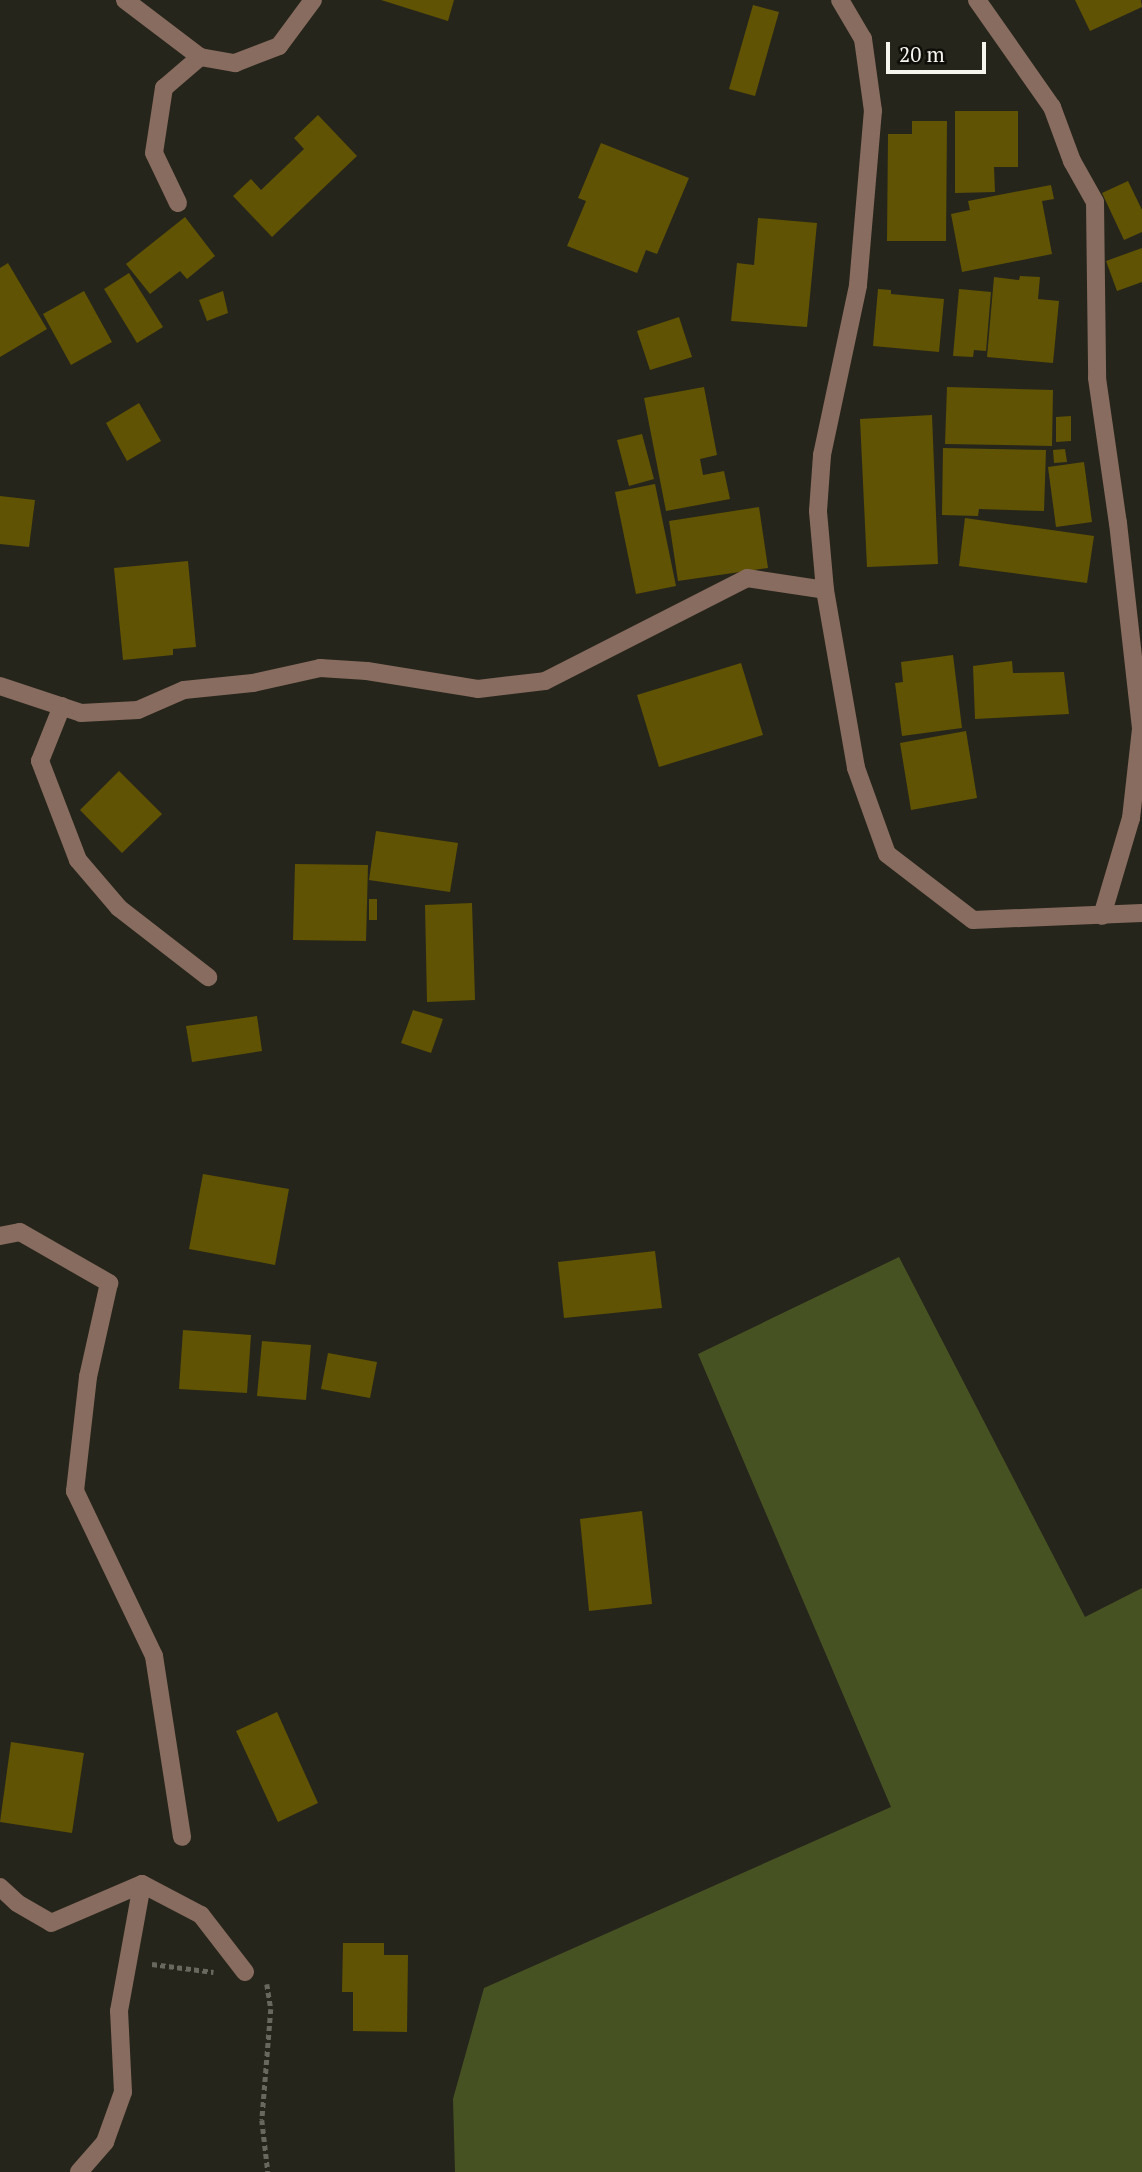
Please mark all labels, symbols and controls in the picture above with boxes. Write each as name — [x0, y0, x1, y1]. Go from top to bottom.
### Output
scale bar — [890, 28, 990, 72]
text: 20 m — [899, 40, 945, 68]

